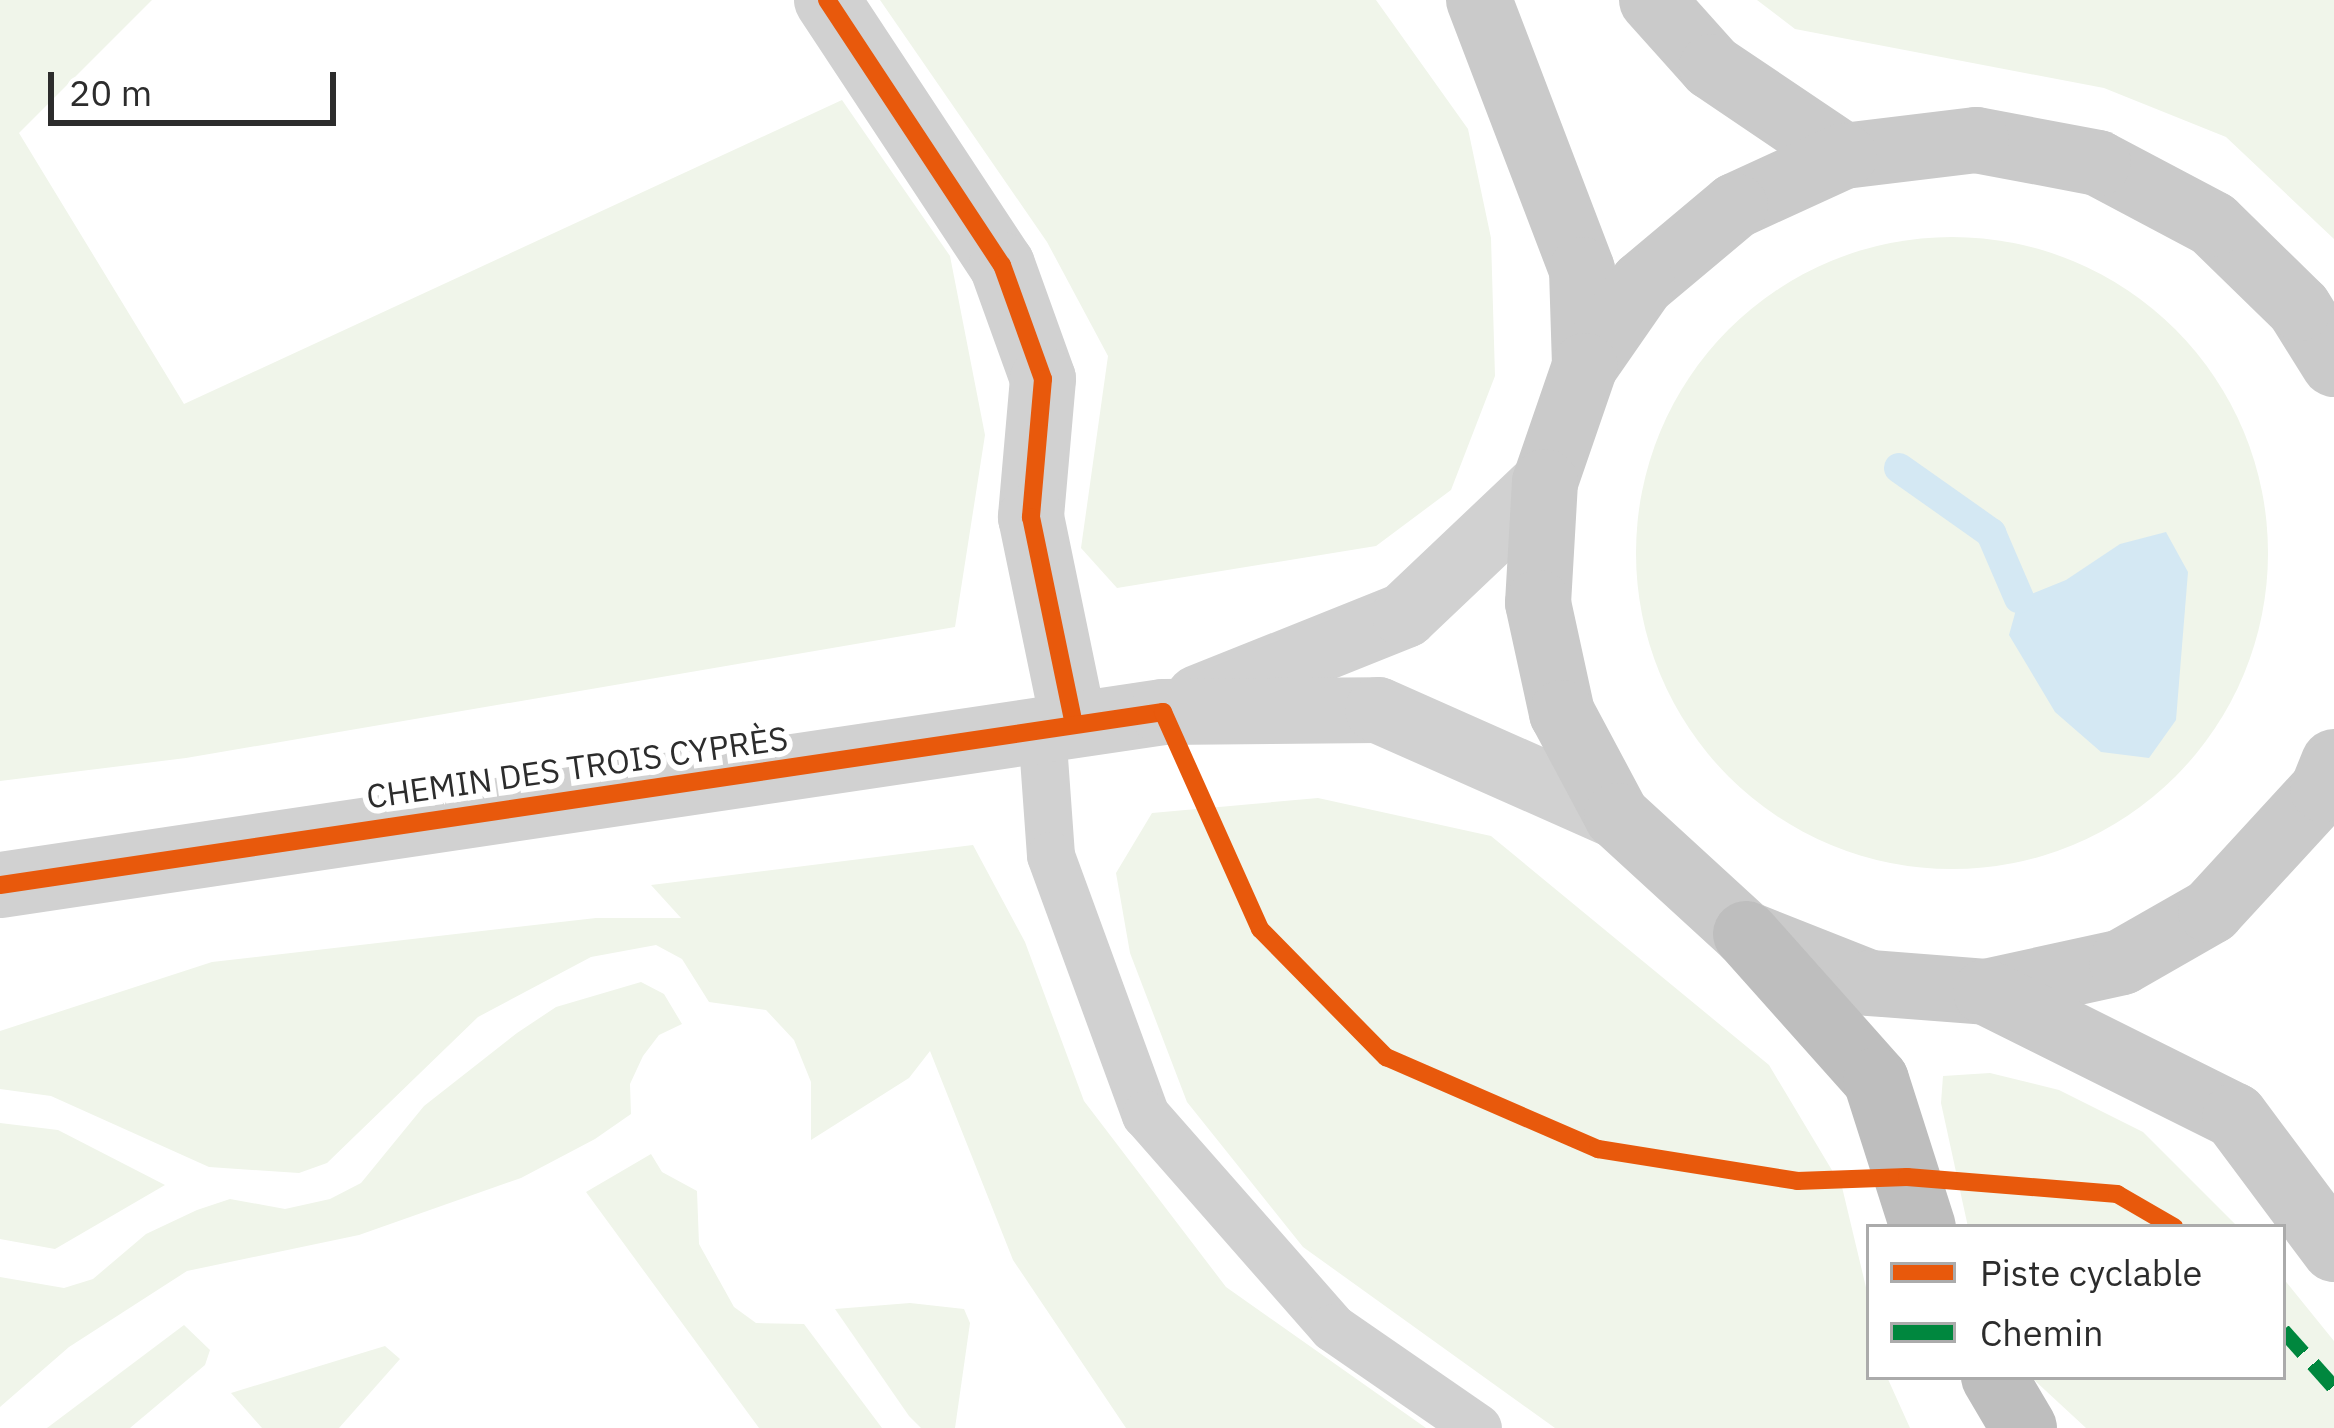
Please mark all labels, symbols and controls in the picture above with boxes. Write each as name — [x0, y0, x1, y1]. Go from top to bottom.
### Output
scale bar — [54, 48, 342, 122]
text: 20 m — [69, 69, 152, 116]
street label: CHEMIN DES TROIS CYPRÈS — [364, 718, 790, 816]
legend — [1866, 1224, 2286, 1380]
text: Piste cyclable — [1980, 1249, 2202, 1296]
text: Chemin — [1980, 1309, 2103, 1356]

